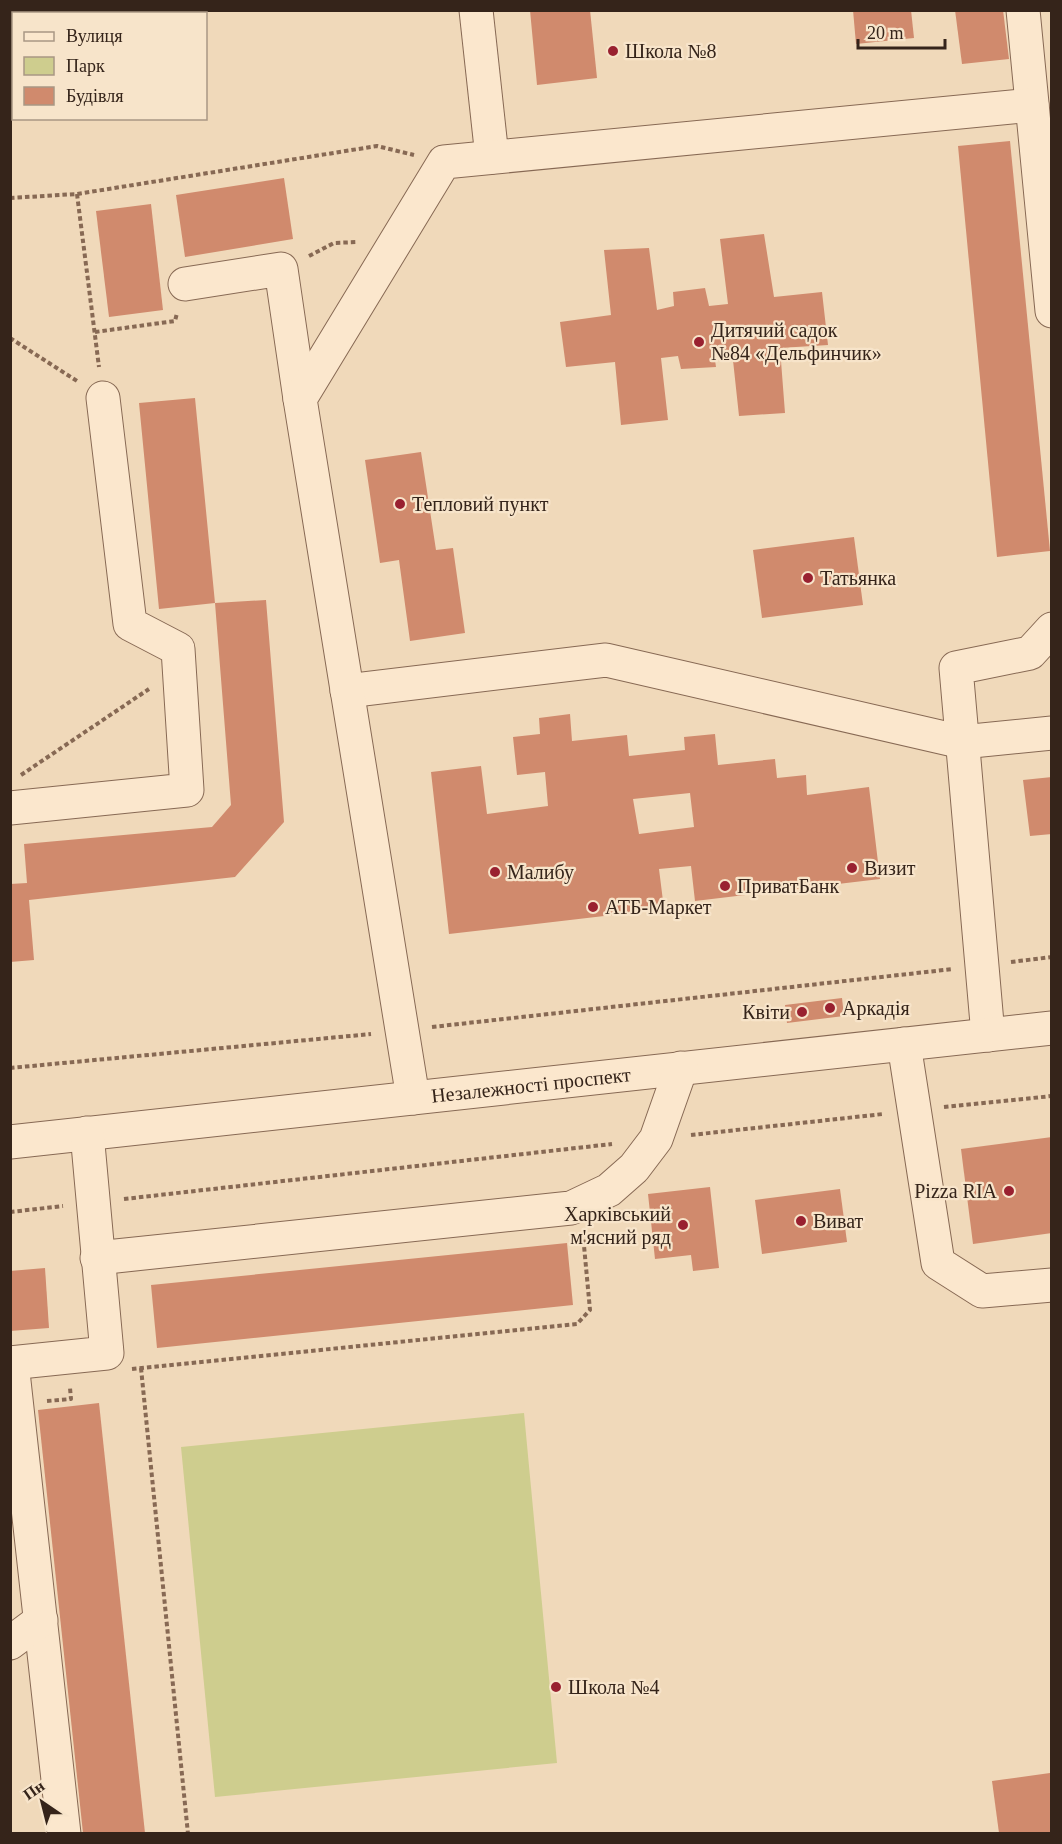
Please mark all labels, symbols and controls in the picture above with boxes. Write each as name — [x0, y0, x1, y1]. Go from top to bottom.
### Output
legend — [12, 12, 207, 120]
scale bar — [858, 12, 945, 50]
text: 20 m — [867, 23, 904, 43]
text: Вулиця — [66, 26, 123, 46]
place label: Школа №8 — [625, 40, 717, 62]
marker: Школа №8 — [606, 44, 620, 58]
text: Парк — [66, 56, 105, 76]
text: Будівля — [66, 86, 123, 106]
place label: Дитячий садок №84 «Дельфинчик» — [711, 319, 882, 365]
marker: Дитячий садок №84 «Дельфинчик» — [692, 335, 706, 349]
place label: Тепловий пункт — [412, 493, 549, 516]
marker: Тепловий пункт — [393, 497, 407, 511]
place label: Татьянка — [820, 567, 896, 589]
marker: Татьянка — [801, 571, 815, 585]
place label: Визит — [864, 857, 916, 879]
place label: Малибу — [507, 861, 574, 884]
marker: Визит — [845, 861, 859, 875]
marker: Малибу — [488, 865, 502, 879]
place label: ПриватБанк — [737, 875, 839, 898]
marker: ПриватБанк — [718, 879, 732, 893]
place label: АТБ-Маркет — [605, 896, 712, 919]
marker: АТБ-Маркет — [586, 900, 600, 914]
place label: Аркадія — [842, 997, 910, 1020]
place label: Квіти — [742, 1001, 790, 1023]
marker: Аркадія — [823, 1001, 837, 1015]
marker: Квіти — [795, 1005, 809, 1019]
street label: Незалежності проспект — [430, 1063, 632, 1107]
place label: Pizza RIA — [914, 1180, 998, 1202]
marker: Pizza RIA — [1002, 1184, 1016, 1198]
place label: Харківський м'ясний ряд — [564, 1203, 671, 1249]
place label: Виват — [813, 1210, 864, 1232]
marker: Виват — [794, 1214, 808, 1228]
marker: Харківський м'ясний ряд — [676, 1218, 690, 1232]
place label: Школа №4 — [568, 1676, 660, 1698]
marker: Школа №4 — [549, 1680, 563, 1694]
north arrow — [12, 1772, 72, 1832]
text: Пн — [20, 1777, 47, 1803]

